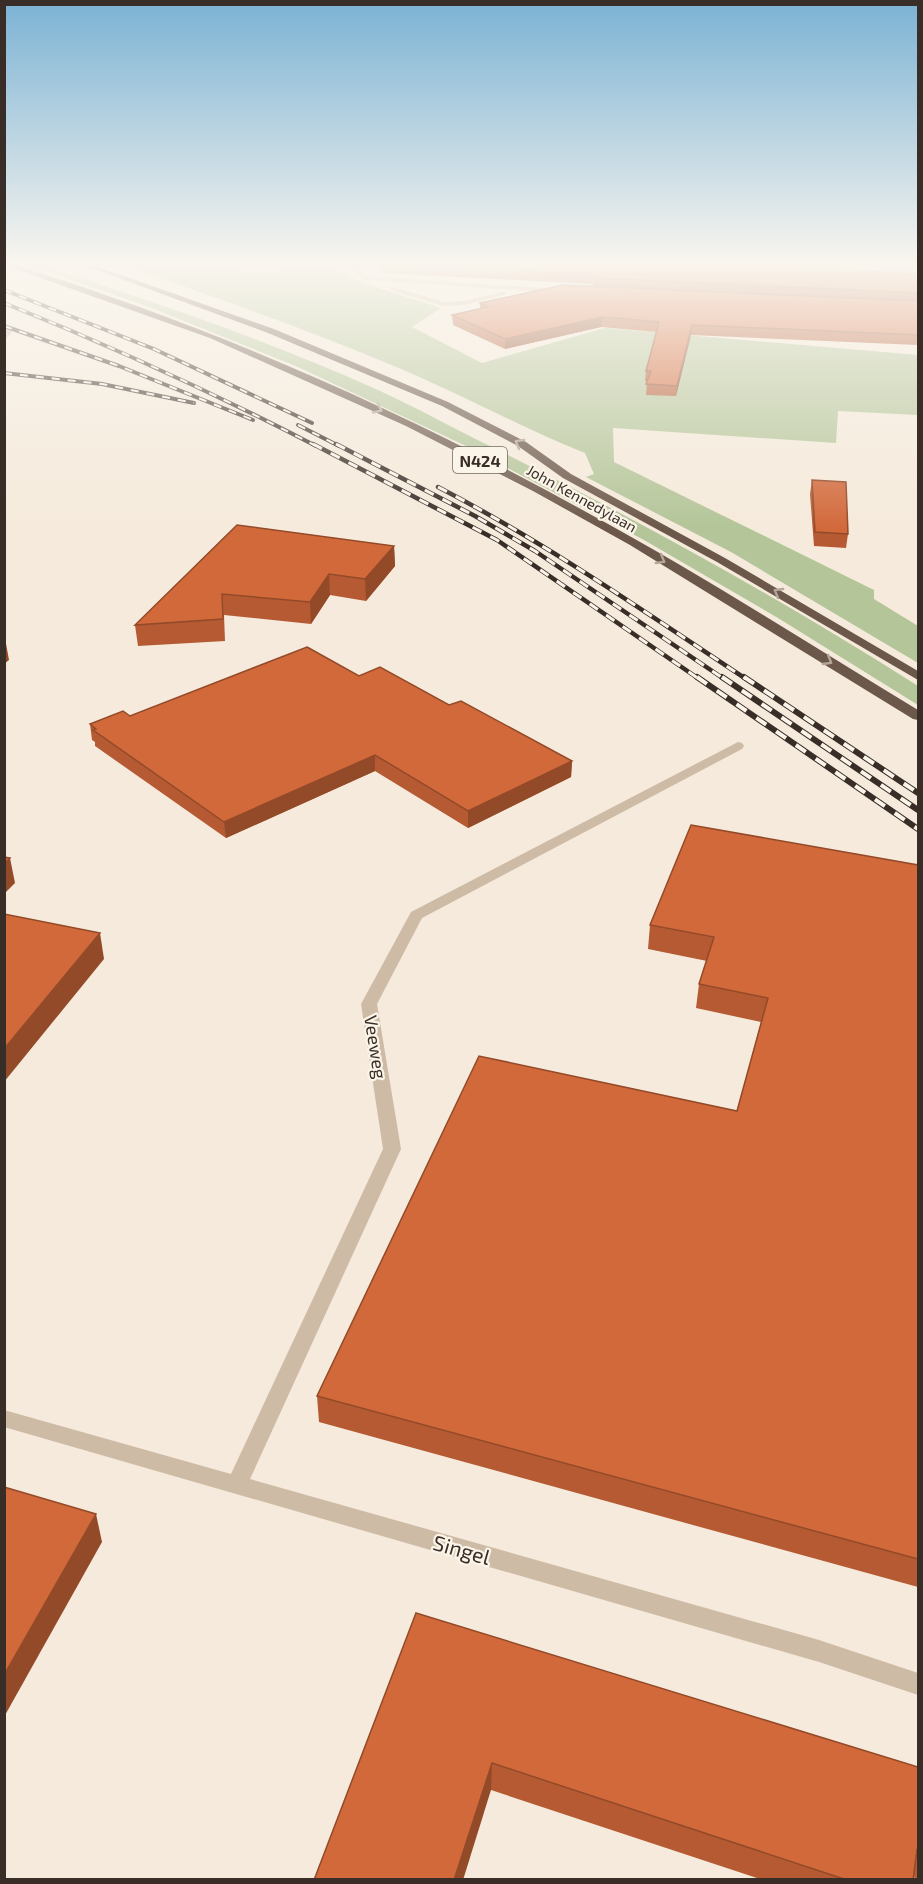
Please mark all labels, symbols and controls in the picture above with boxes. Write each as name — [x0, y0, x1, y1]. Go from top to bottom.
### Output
one-way arrow — [371, 402, 382, 414]
one-way arrow — [514, 439, 525, 450]
road number: N424 — [453, 447, 507, 473]
street label: John Kennedylaan — [524, 460, 640, 536]
one-way arrow — [655, 553, 665, 564]
one-way arrow — [774, 588, 784, 599]
one-way arrow — [822, 653, 832, 665]
street label: Veeweg — [360, 1014, 392, 1080]
street label: Singel — [431, 1529, 494, 1569]

